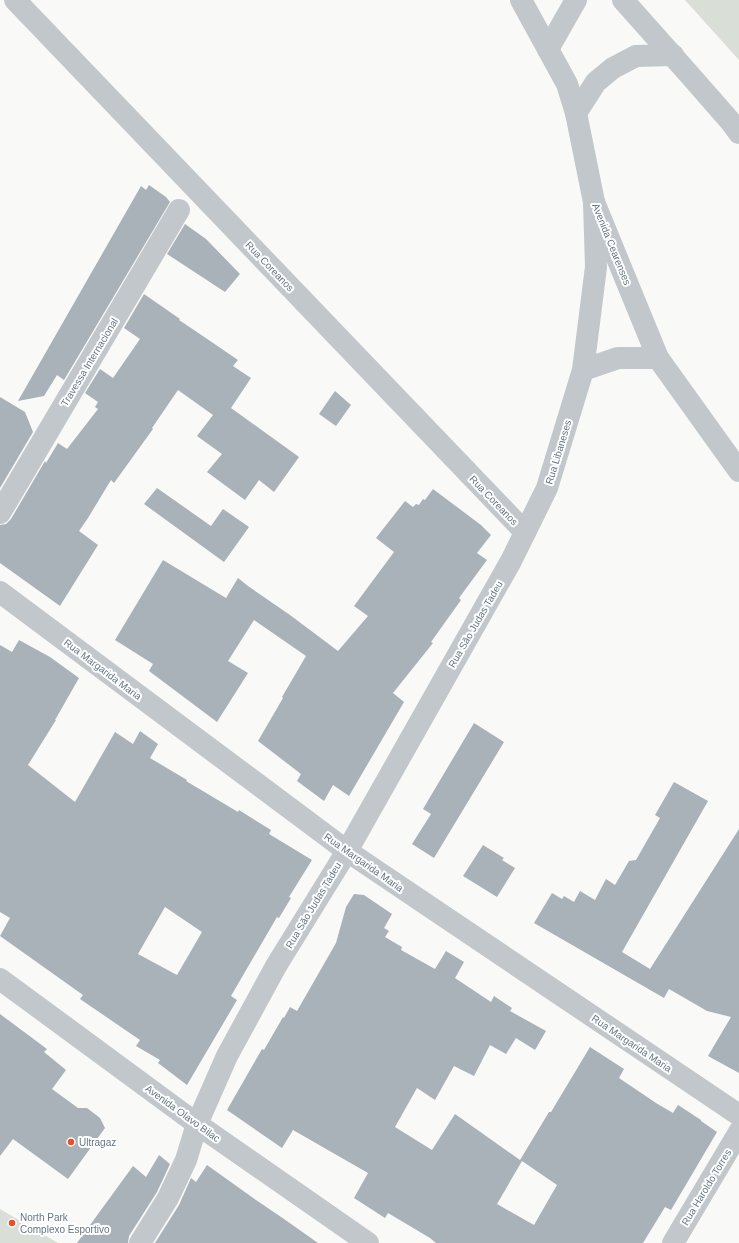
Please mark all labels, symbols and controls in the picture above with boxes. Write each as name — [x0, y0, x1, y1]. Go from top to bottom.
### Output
street label: Avenida Cearenses — [590, 202, 633, 287]
street label: Rua Coreanos — [243, 239, 296, 293]
street label: Travessa Internacional — [59, 316, 120, 408]
street label: Rua Libaneses — [543, 419, 573, 486]
street label: Rua Coreanos — [467, 473, 520, 527]
street label: Rua São Judas Tadeu — [446, 579, 505, 670]
street label: Rua Margarida Maria — [62, 637, 144, 702]
street label: Rua Margarida Maria — [322, 831, 406, 894]
street label: Rua São Judas Tadeu — [283, 860, 343, 950]
street label: Rua Margarida Maria — [590, 1013, 674, 1074]
street label: Avenida Olavo Bilac — [143, 1083, 222, 1144]
marker: Ultragaz — [66, 1137, 76, 1147]
place label: Ultragaz — [79, 1137, 116, 1148]
street label: Rua Haroldo Torres — [679, 1147, 733, 1227]
place label: North Park Complexo Esportivo — [20, 1212, 110, 1235]
marker: North Park Complexo Esportivo — [7, 1218, 17, 1228]

